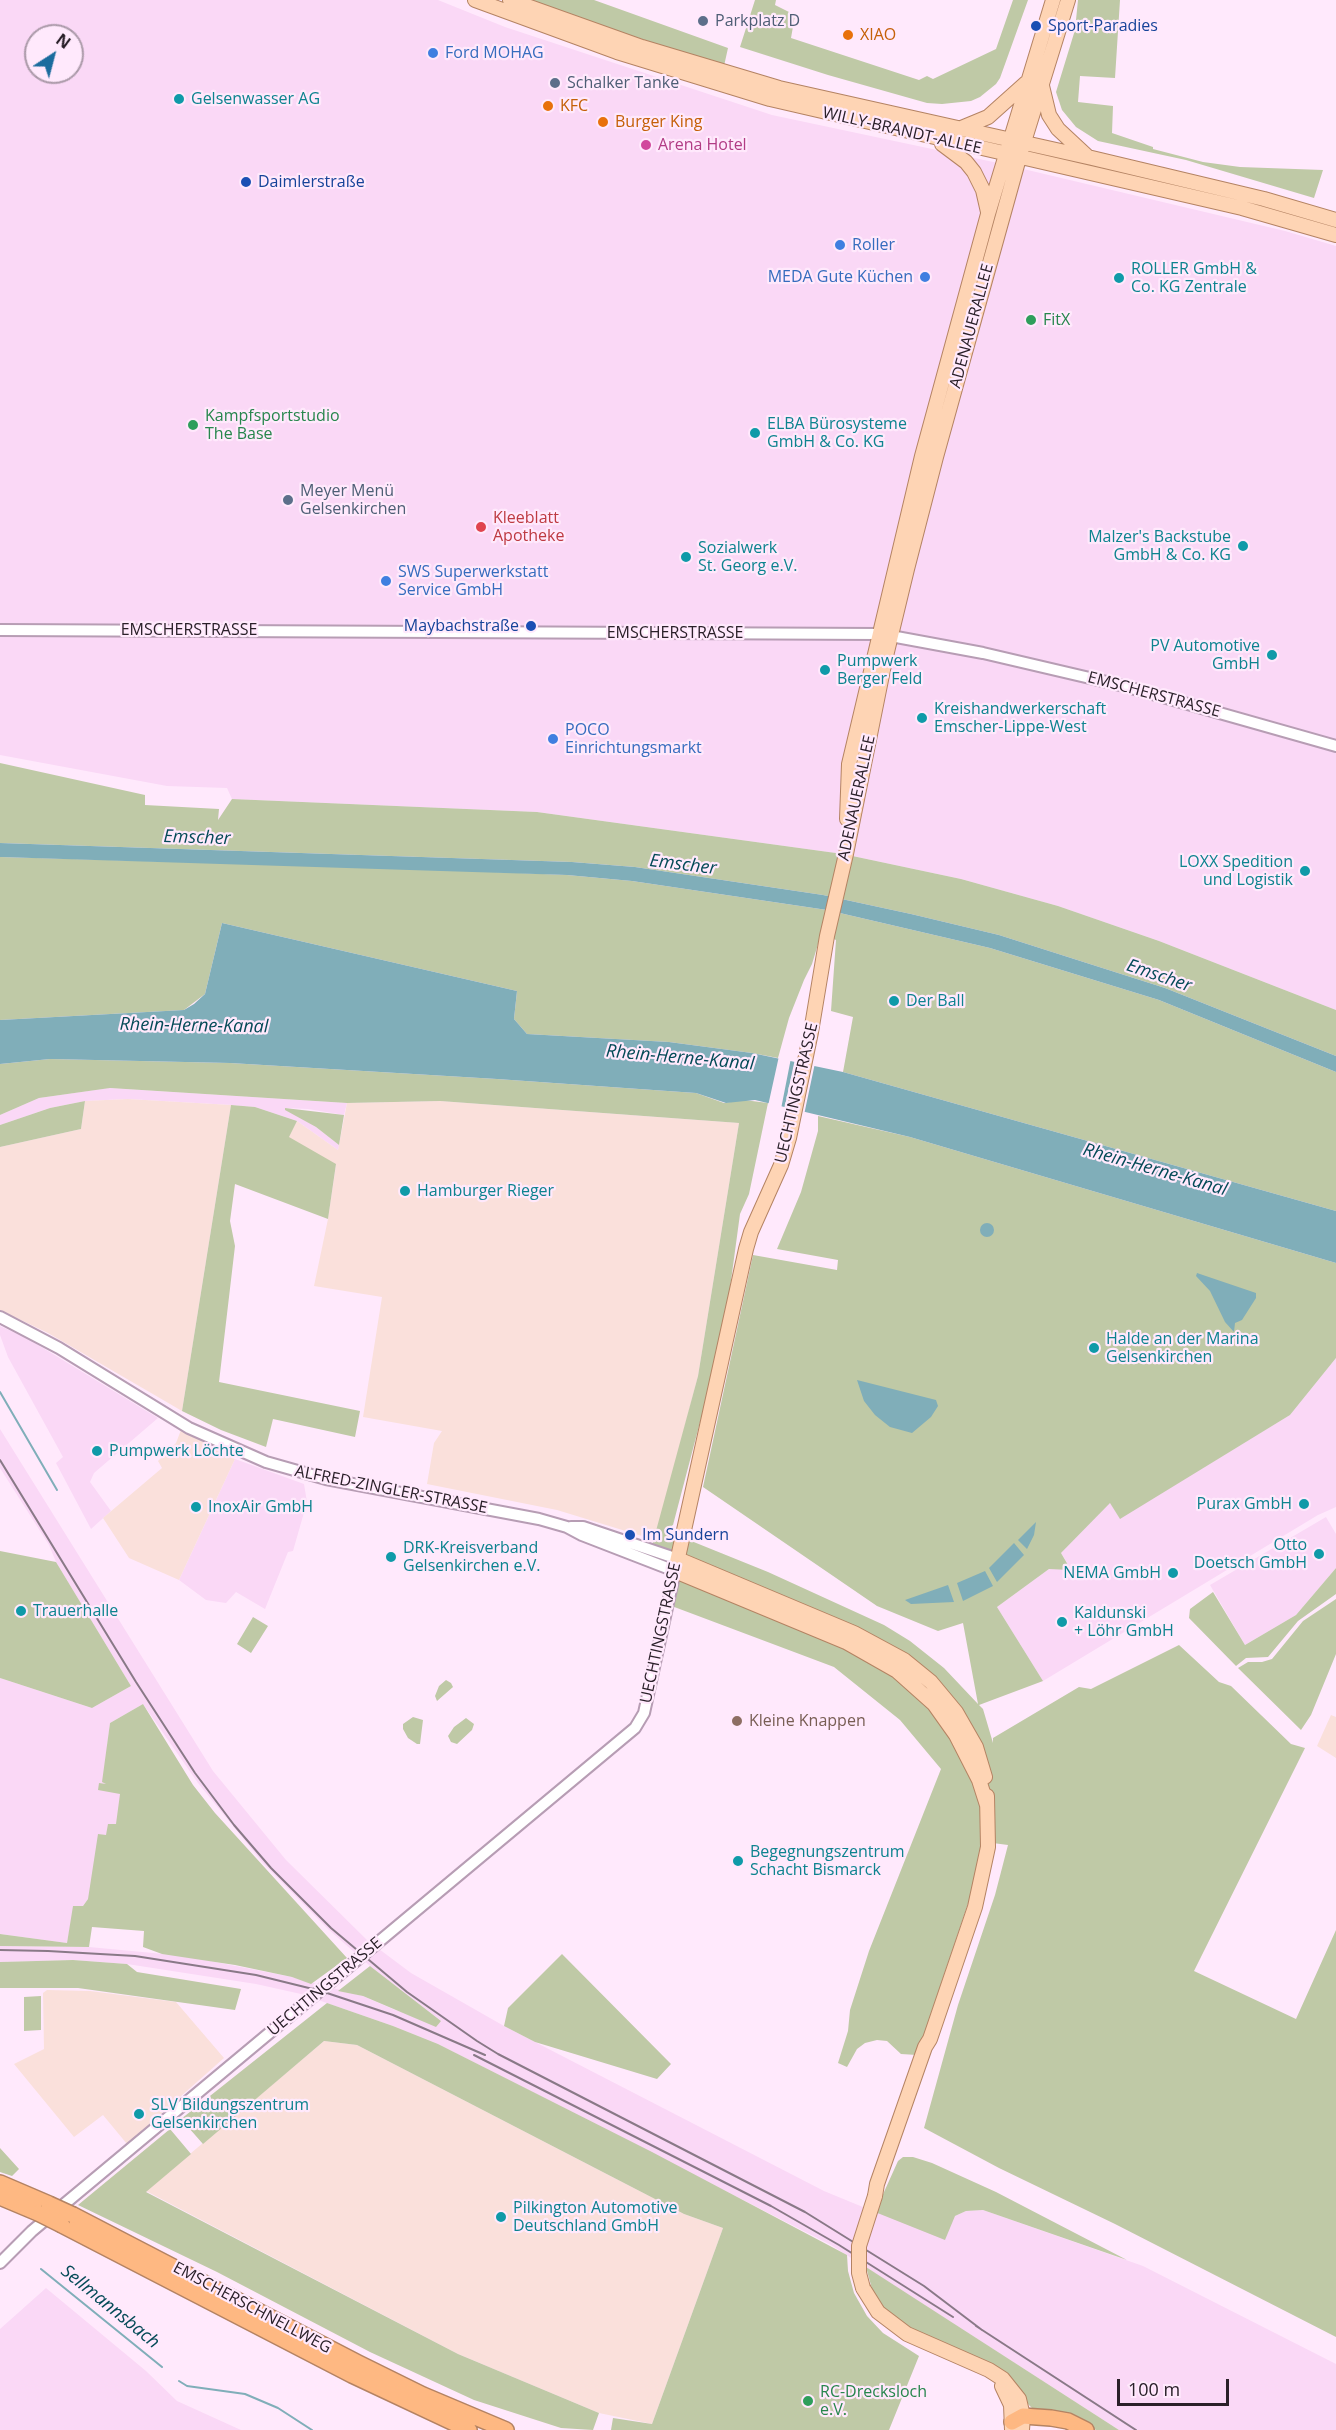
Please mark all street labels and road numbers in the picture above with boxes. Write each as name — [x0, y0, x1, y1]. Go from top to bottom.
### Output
street label: WILLY-BRANDT-ALLEE — [821, 103, 983, 159]
street label: ADENAUERALLEE — [946, 262, 998, 390]
street label: EMSCHERSTRASSE — [121, 620, 257, 640]
street label: EMSCHERSTRASSE — [607, 623, 743, 643]
street label: EMSCHERSTRASSE — [1085, 668, 1223, 722]
street label: ADENAUERALLEE — [834, 733, 880, 863]
street label: UECHTINGSTRASSE — [772, 1021, 822, 1165]
street label: ALFRED-ZINGLER-STRASSE — [293, 1462, 489, 1518]
street label: UECHTINGSTRASSE — [637, 1561, 685, 1705]
street label: UECHTINGSTRASSE — [264, 1934, 386, 2040]
street label: EMSCHERSCHNELLWEG — [170, 2258, 334, 2358]

